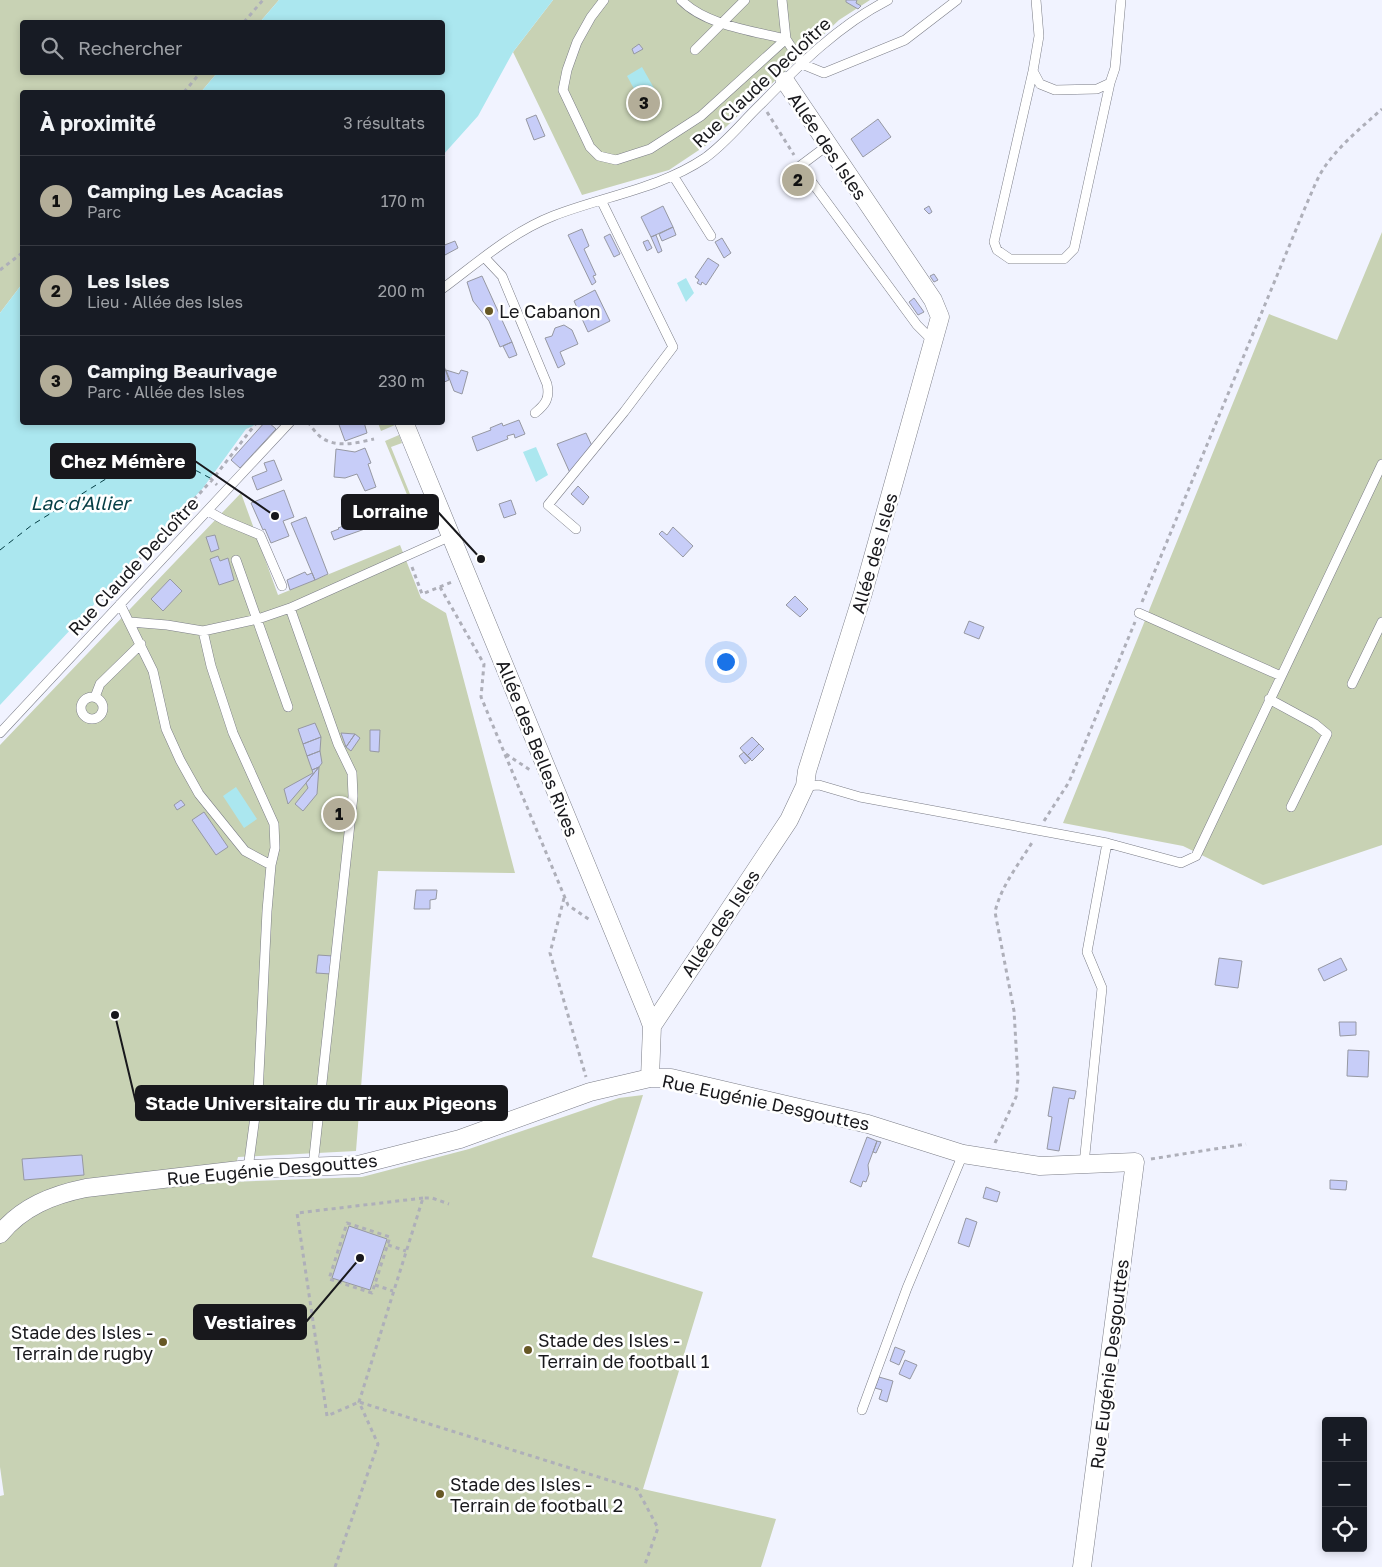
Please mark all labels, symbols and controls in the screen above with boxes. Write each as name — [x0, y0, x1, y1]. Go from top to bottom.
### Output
street label: Rue Claude Decloître — [687, 12, 835, 152]
search box — [20, 20, 445, 75]
icon: search — [38, 34, 66, 62]
text: Rechercher — [78, 36, 183, 59]
pin: 3 — [628, 84, 660, 122]
street label: Allée des Isles — [784, 88, 872, 204]
text: À proximité — [40, 110, 156, 136]
text: 3 résultats — [343, 113, 425, 133]
pin: 2 — [782, 161, 814, 199]
text: Camping Les Acacias — [87, 179, 283, 202]
text: 1 — [52, 191, 60, 211]
text: 170 m — [381, 191, 425, 211]
text: Parc — [87, 202, 121, 222]
text: Les Isles — [87, 269, 170, 292]
text: 2 — [51, 281, 61, 301]
text: 200 m — [378, 281, 425, 301]
text: Lieu · Allée des Isles — [87, 292, 243, 312]
place label: Le Cabanon — [499, 300, 601, 322]
marker: Le Cabanon — [483, 305, 495, 317]
text: Camping Beaurivage — [87, 359, 277, 382]
text: 3 — [51, 371, 61, 391]
text: 230 m — [378, 371, 425, 391]
text: Parc · Allée des Isles — [87, 382, 245, 402]
callout: Chez Mémère — [51, 444, 195, 478]
text: Chez Mémère — [61, 449, 185, 472]
street label: Allée des Isles — [846, 490, 902, 616]
water label: Lac d'Allier — [30, 491, 132, 514]
street label: Rue Claude Decloître — [63, 492, 203, 640]
callout: Lorraine — [342, 495, 438, 529]
text: Lorraine — [352, 499, 428, 522]
your location — [713, 649, 739, 675]
street label: Allée des Belles Rives — [492, 656, 584, 840]
pin: 1 — [323, 795, 355, 833]
street label: Allée des Isles — [676, 865, 764, 981]
street label: Rue Eugénie Desgouttes — [660, 1069, 872, 1135]
callout: Stade Universitaire du Tir aux Pigeons — [136, 1086, 507, 1120]
text: Stade Universitaire du Tir aux Pigeons — [145, 1091, 497, 1114]
street label: Rue Eugénie Desgouttes — [166, 1149, 378, 1189]
street label: Rue Eugénie Desgouttes — [1085, 1258, 1133, 1470]
callout: Vestiaires — [194, 1305, 306, 1339]
text: Vestiaires — [204, 1310, 296, 1333]
place label: Stade des Isles - Terrain de rugby — [11, 1321, 153, 1364]
place label: Stade des Isles - Terrain de football 1 — [538, 1329, 710, 1372]
marker: Stade des Isles - Terrain de rugby — [157, 1336, 169, 1348]
marker: Stade des Isles - Terrain de football 1 — [522, 1344, 534, 1356]
map controls — [1322, 1417, 1367, 1552]
button: + — [1322, 1417, 1367, 1462]
button: − — [1322, 1462, 1367, 1507]
place label: Stade des Isles - Terrain de football 2 — [450, 1473, 623, 1516]
marker: Stade des Isles - Terrain de football 2 — [434, 1488, 446, 1500]
button: locate — [1322, 1507, 1367, 1552]

